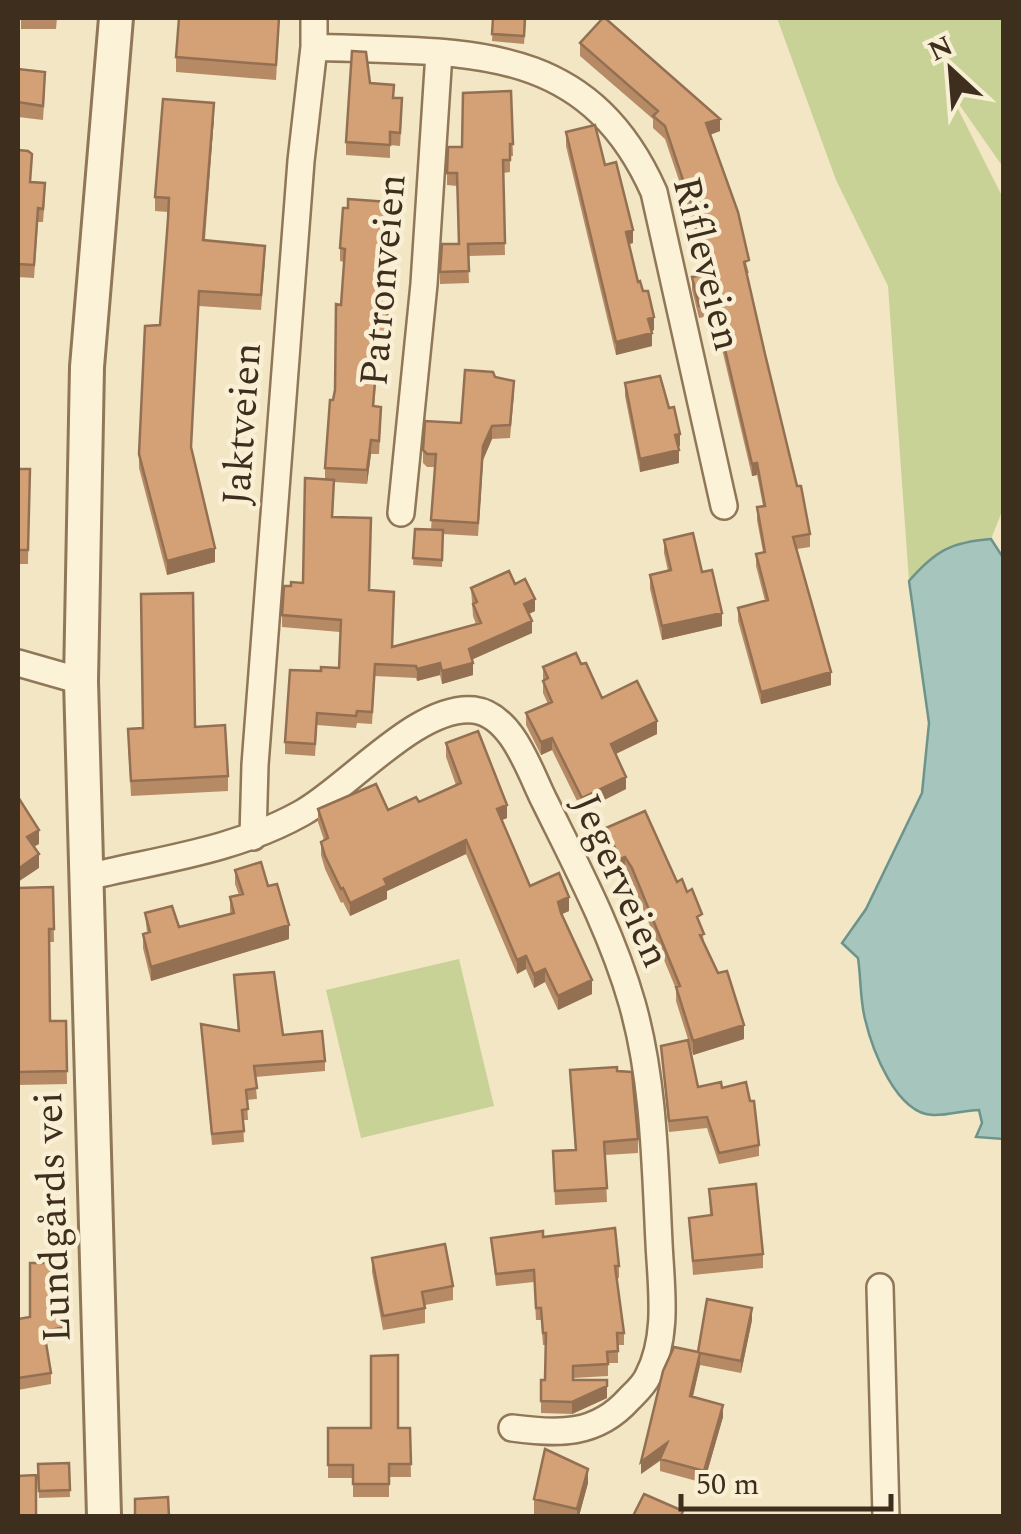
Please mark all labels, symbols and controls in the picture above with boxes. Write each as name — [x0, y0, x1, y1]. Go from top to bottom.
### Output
north arrow — [901, 20, 1001, 120]
text: N — [921, 25, 960, 73]
street label: Patronveien — [344, 171, 424, 389]
street label: Rifleveien — [655, 171, 757, 357]
street label: Jaktveien — [207, 340, 279, 508]
street label: Jegerveien — [555, 784, 685, 978]
street label: Lundgårds vei — [19, 1091, 89, 1343]
scale bar — [681, 1449, 891, 1511]
text: 50 m — [696, 1462, 759, 1508]

